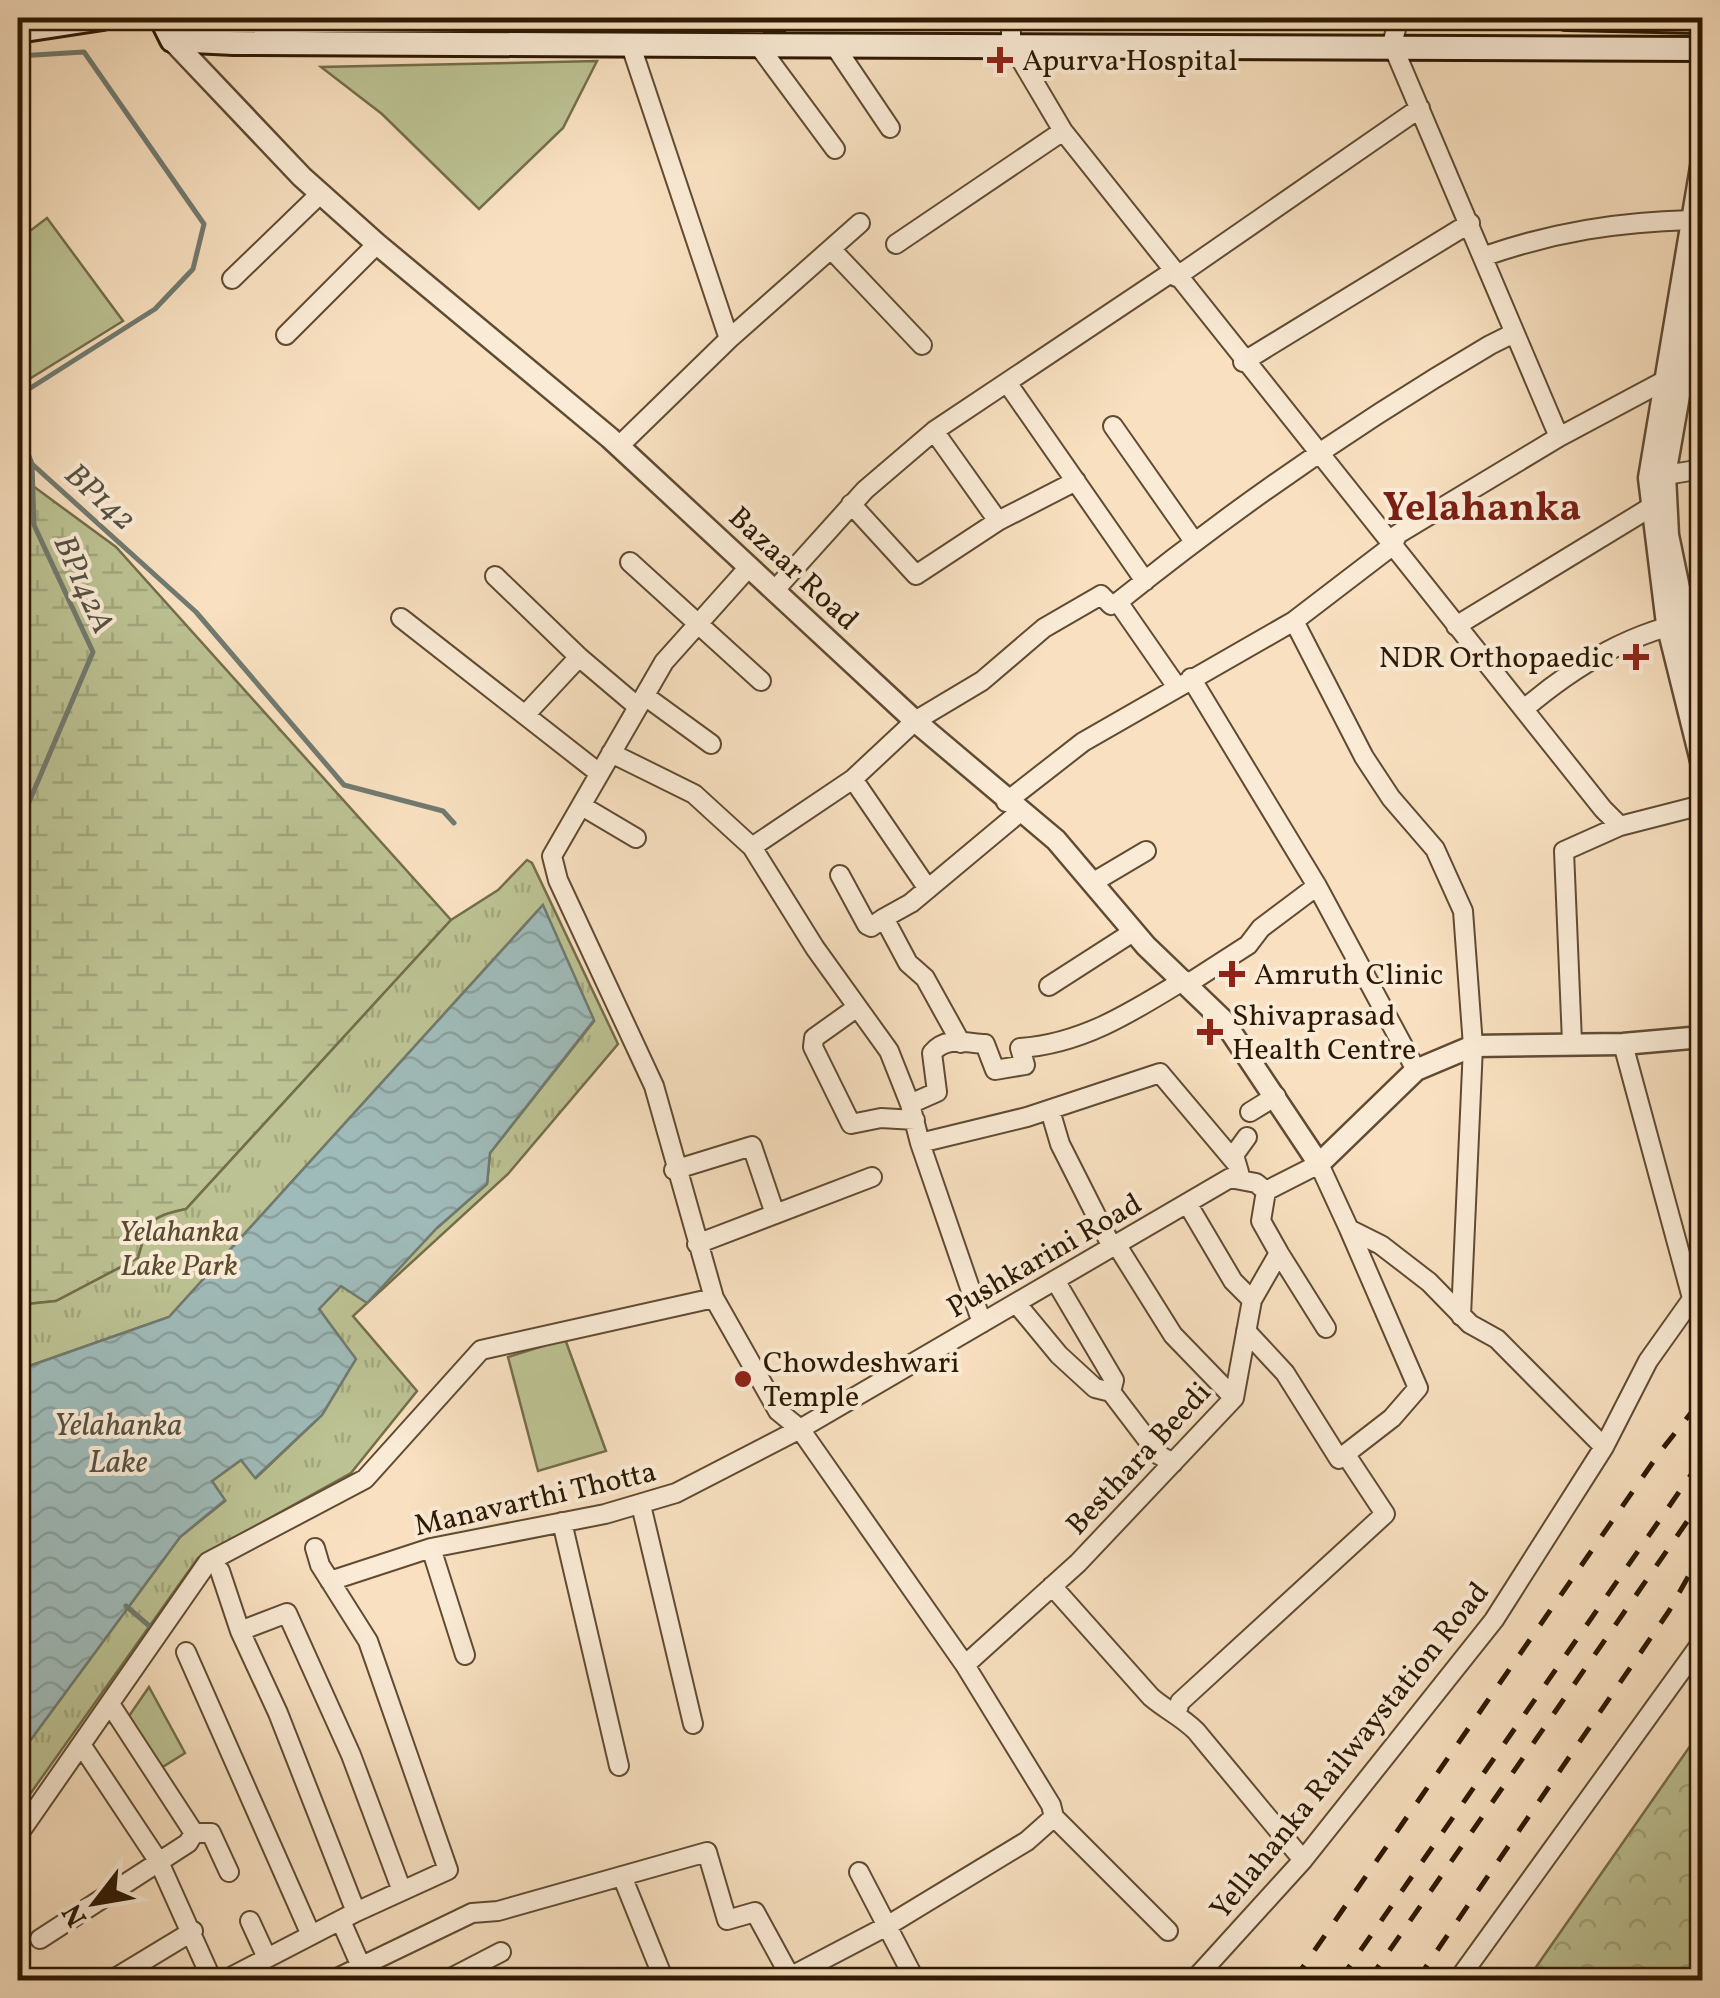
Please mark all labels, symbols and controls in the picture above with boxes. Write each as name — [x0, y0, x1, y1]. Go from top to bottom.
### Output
place label: Apurva Hospital — [1022, 41, 1237, 83]
marker: Apurva Hospital — [987, 47, 1013, 73]
water label: BP142 — [54, 454, 144, 542]
district label: Yelahanka — [1383, 482, 1581, 538]
street label: Bazaar Road — [718, 498, 867, 641]
water label: BP142A — [41, 529, 123, 642]
place label: NDR Orthopaedic — [1379, 638, 1614, 680]
marker: NDR Orthopaedic — [1623, 644, 1649, 670]
place label: Amruth Clinic — [1254, 955, 1444, 997]
marker: Amruth Clinic — [1219, 961, 1245, 987]
place label: Shivaprasad Health Centre — [1232, 996, 1416, 1072]
marker: Shivaprasad Health Centre — [1197, 1019, 1223, 1045]
street label: Pushkarini Road — [940, 1184, 1150, 1330]
park label: Yelahanka Lake Park — [119, 1212, 239, 1288]
place label: Chowdeshwari Temple — [763, 1343, 959, 1419]
marker: Chowdeshwari Temple — [732, 1368, 754, 1390]
street label: Besthara Beedi — [1057, 1373, 1222, 1545]
water label: Yelahanka Lake — [54, 1405, 182, 1486]
street label: Manavarthi Thotta — [410, 1452, 661, 1548]
street label: Yellahanka Railwaystation Road — [1201, 1574, 1500, 1929]
north arrow — [45, 1853, 145, 1953]
text: N — [54, 1896, 98, 1933]

